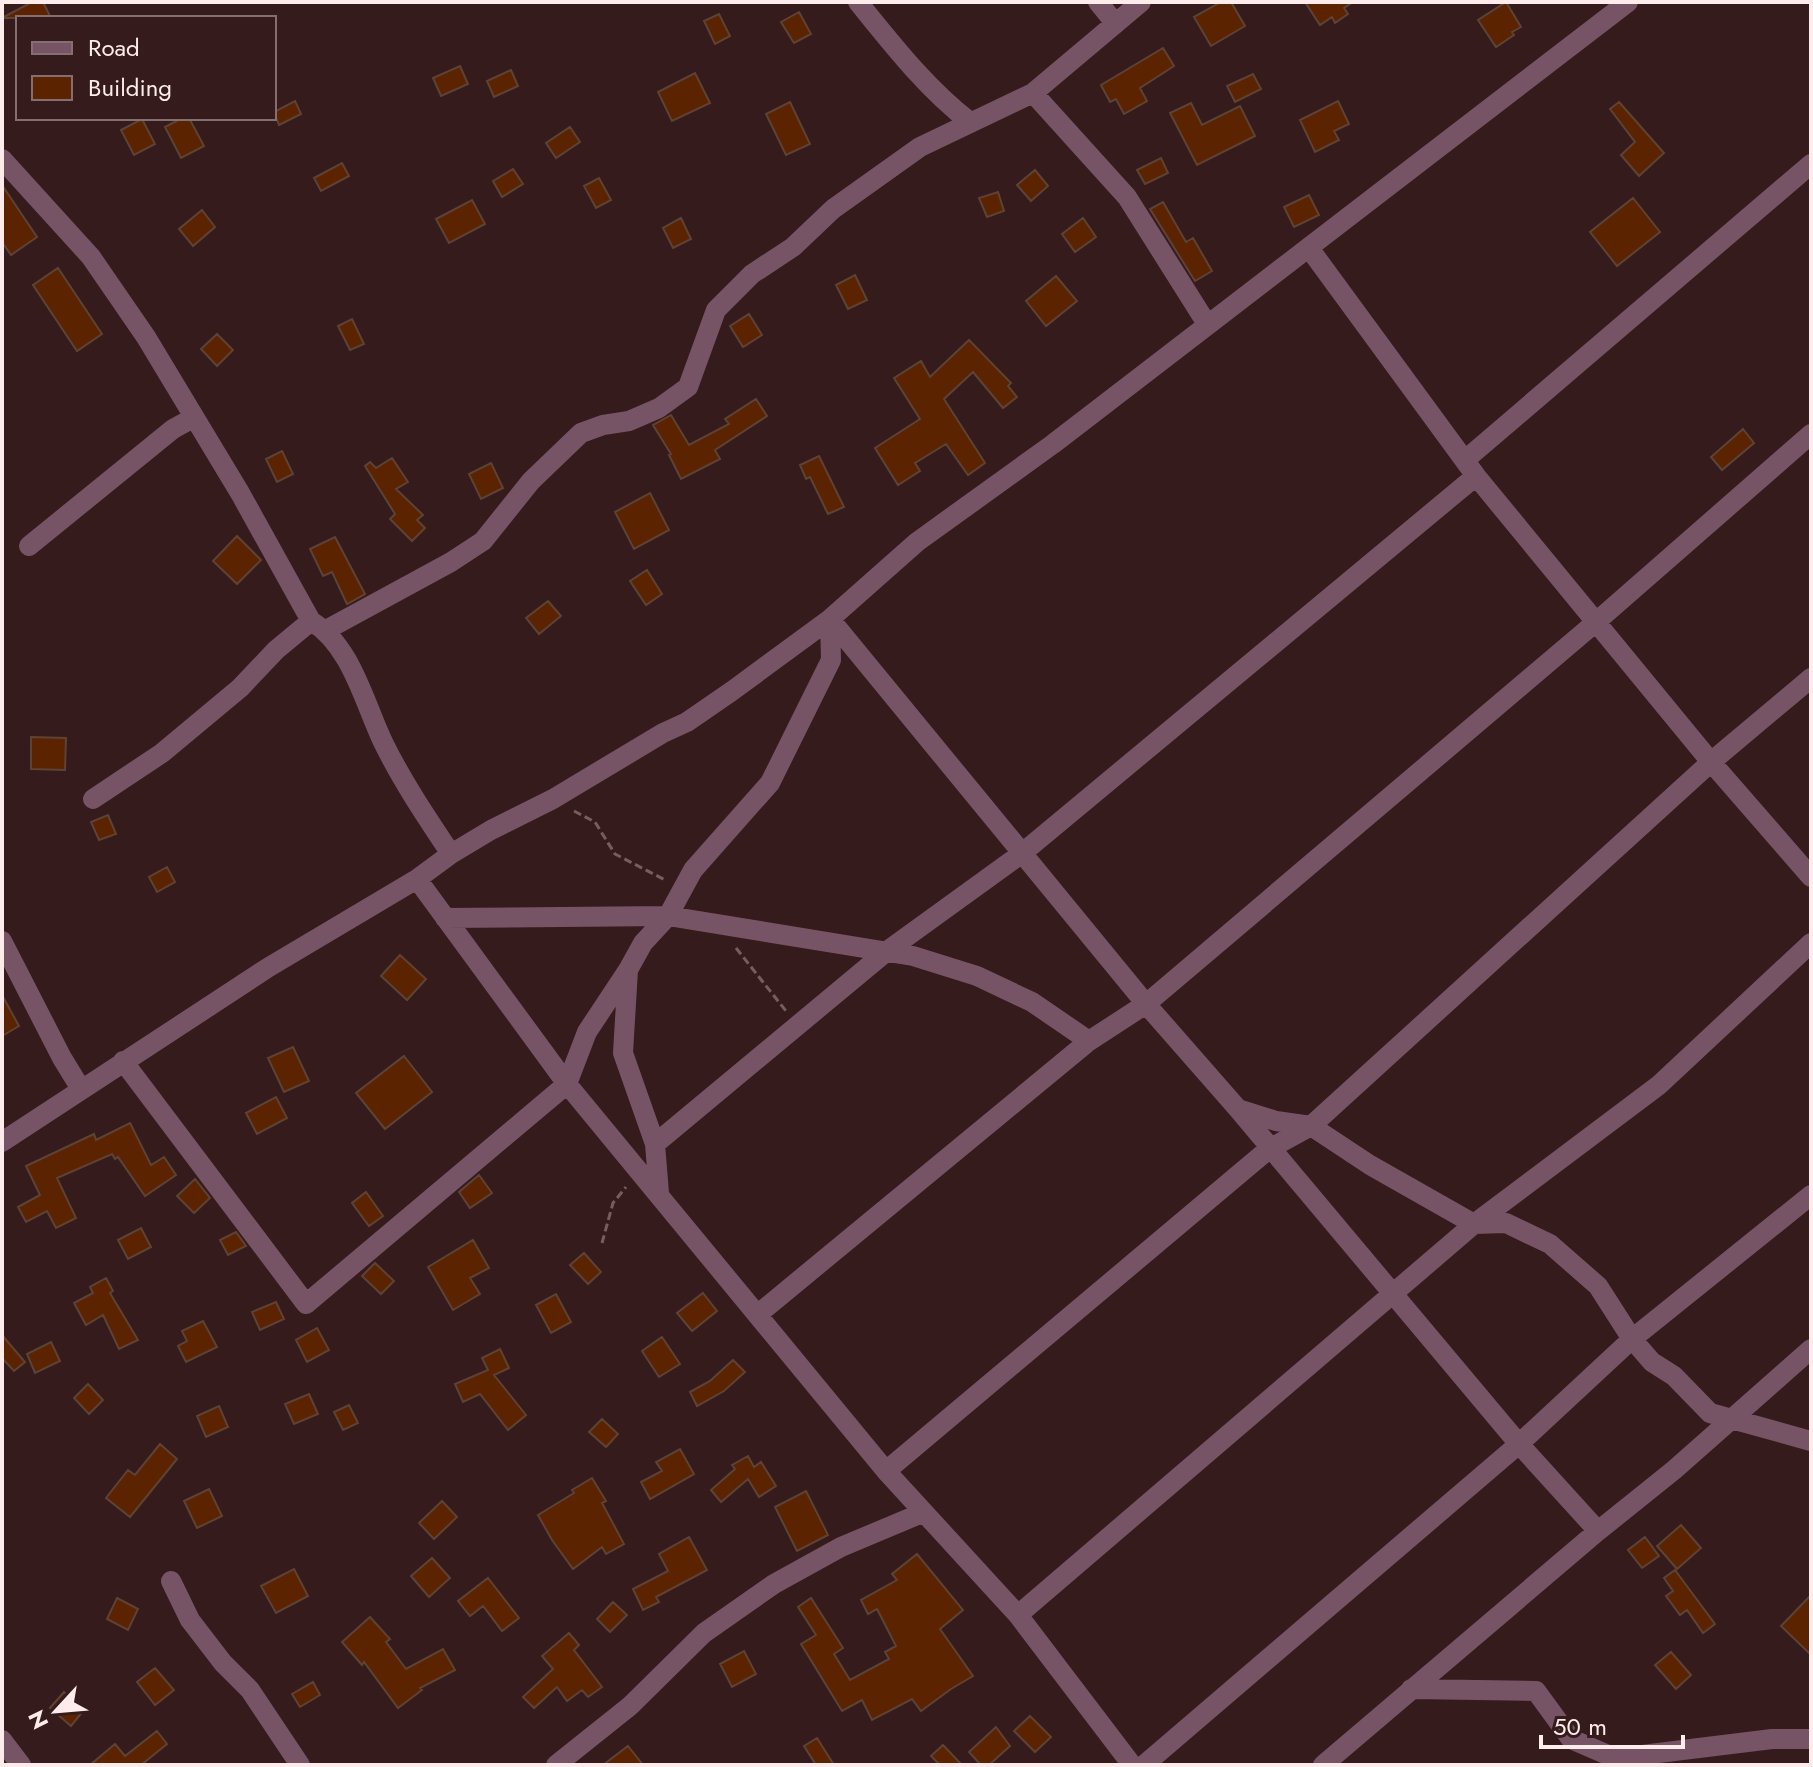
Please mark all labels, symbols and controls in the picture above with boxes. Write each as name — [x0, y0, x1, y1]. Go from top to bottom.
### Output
legend — [16, 16, 276, 120]
text: Road — [88, 30, 140, 65]
text: Building — [88, 70, 172, 105]
north arrow — [16, 1671, 96, 1751]
scale bar — [1541, 1699, 1683, 1749]
text: N — [20, 1705, 56, 1735]
text: 50 m — [1553, 1709, 1607, 1744]

